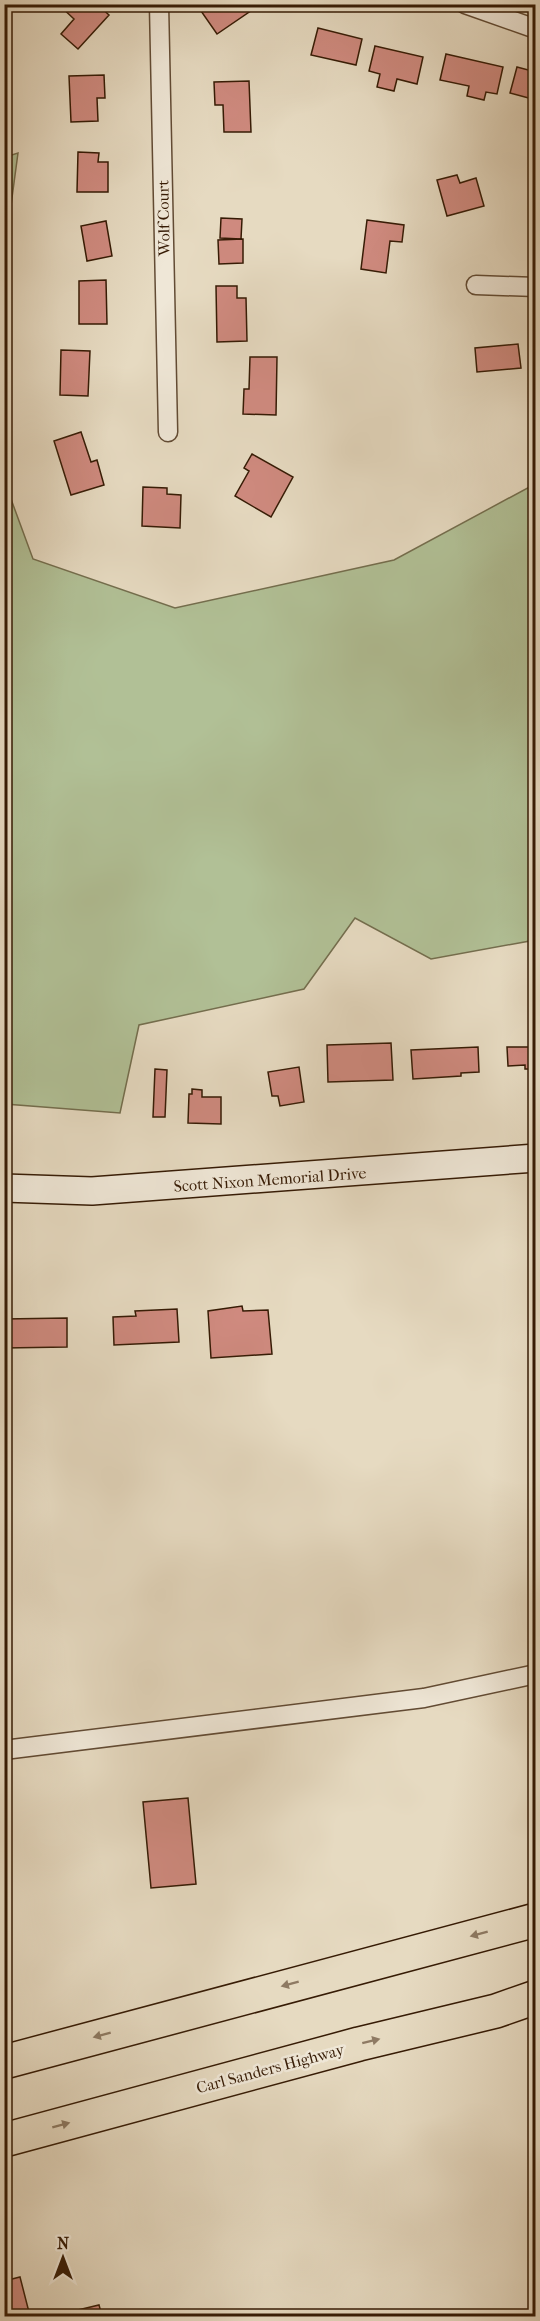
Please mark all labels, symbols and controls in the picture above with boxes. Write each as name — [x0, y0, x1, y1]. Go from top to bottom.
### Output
street label: Wolf Court — [153, 179, 174, 257]
street label: Scott Nixon Memorial Drive — [173, 1163, 367, 1196]
one-way arrow — [470, 1930, 488, 1940]
one-way arrow — [281, 1980, 300, 1990]
one-way arrow — [93, 2031, 111, 2040]
one-way arrow — [362, 2036, 380, 2046]
street label: Carl Sanders Highway — [194, 2039, 347, 2097]
one-way arrow — [52, 2119, 70, 2129]
north arrow — [33, 2228, 93, 2288]
text: N — [57, 2234, 70, 2253]

